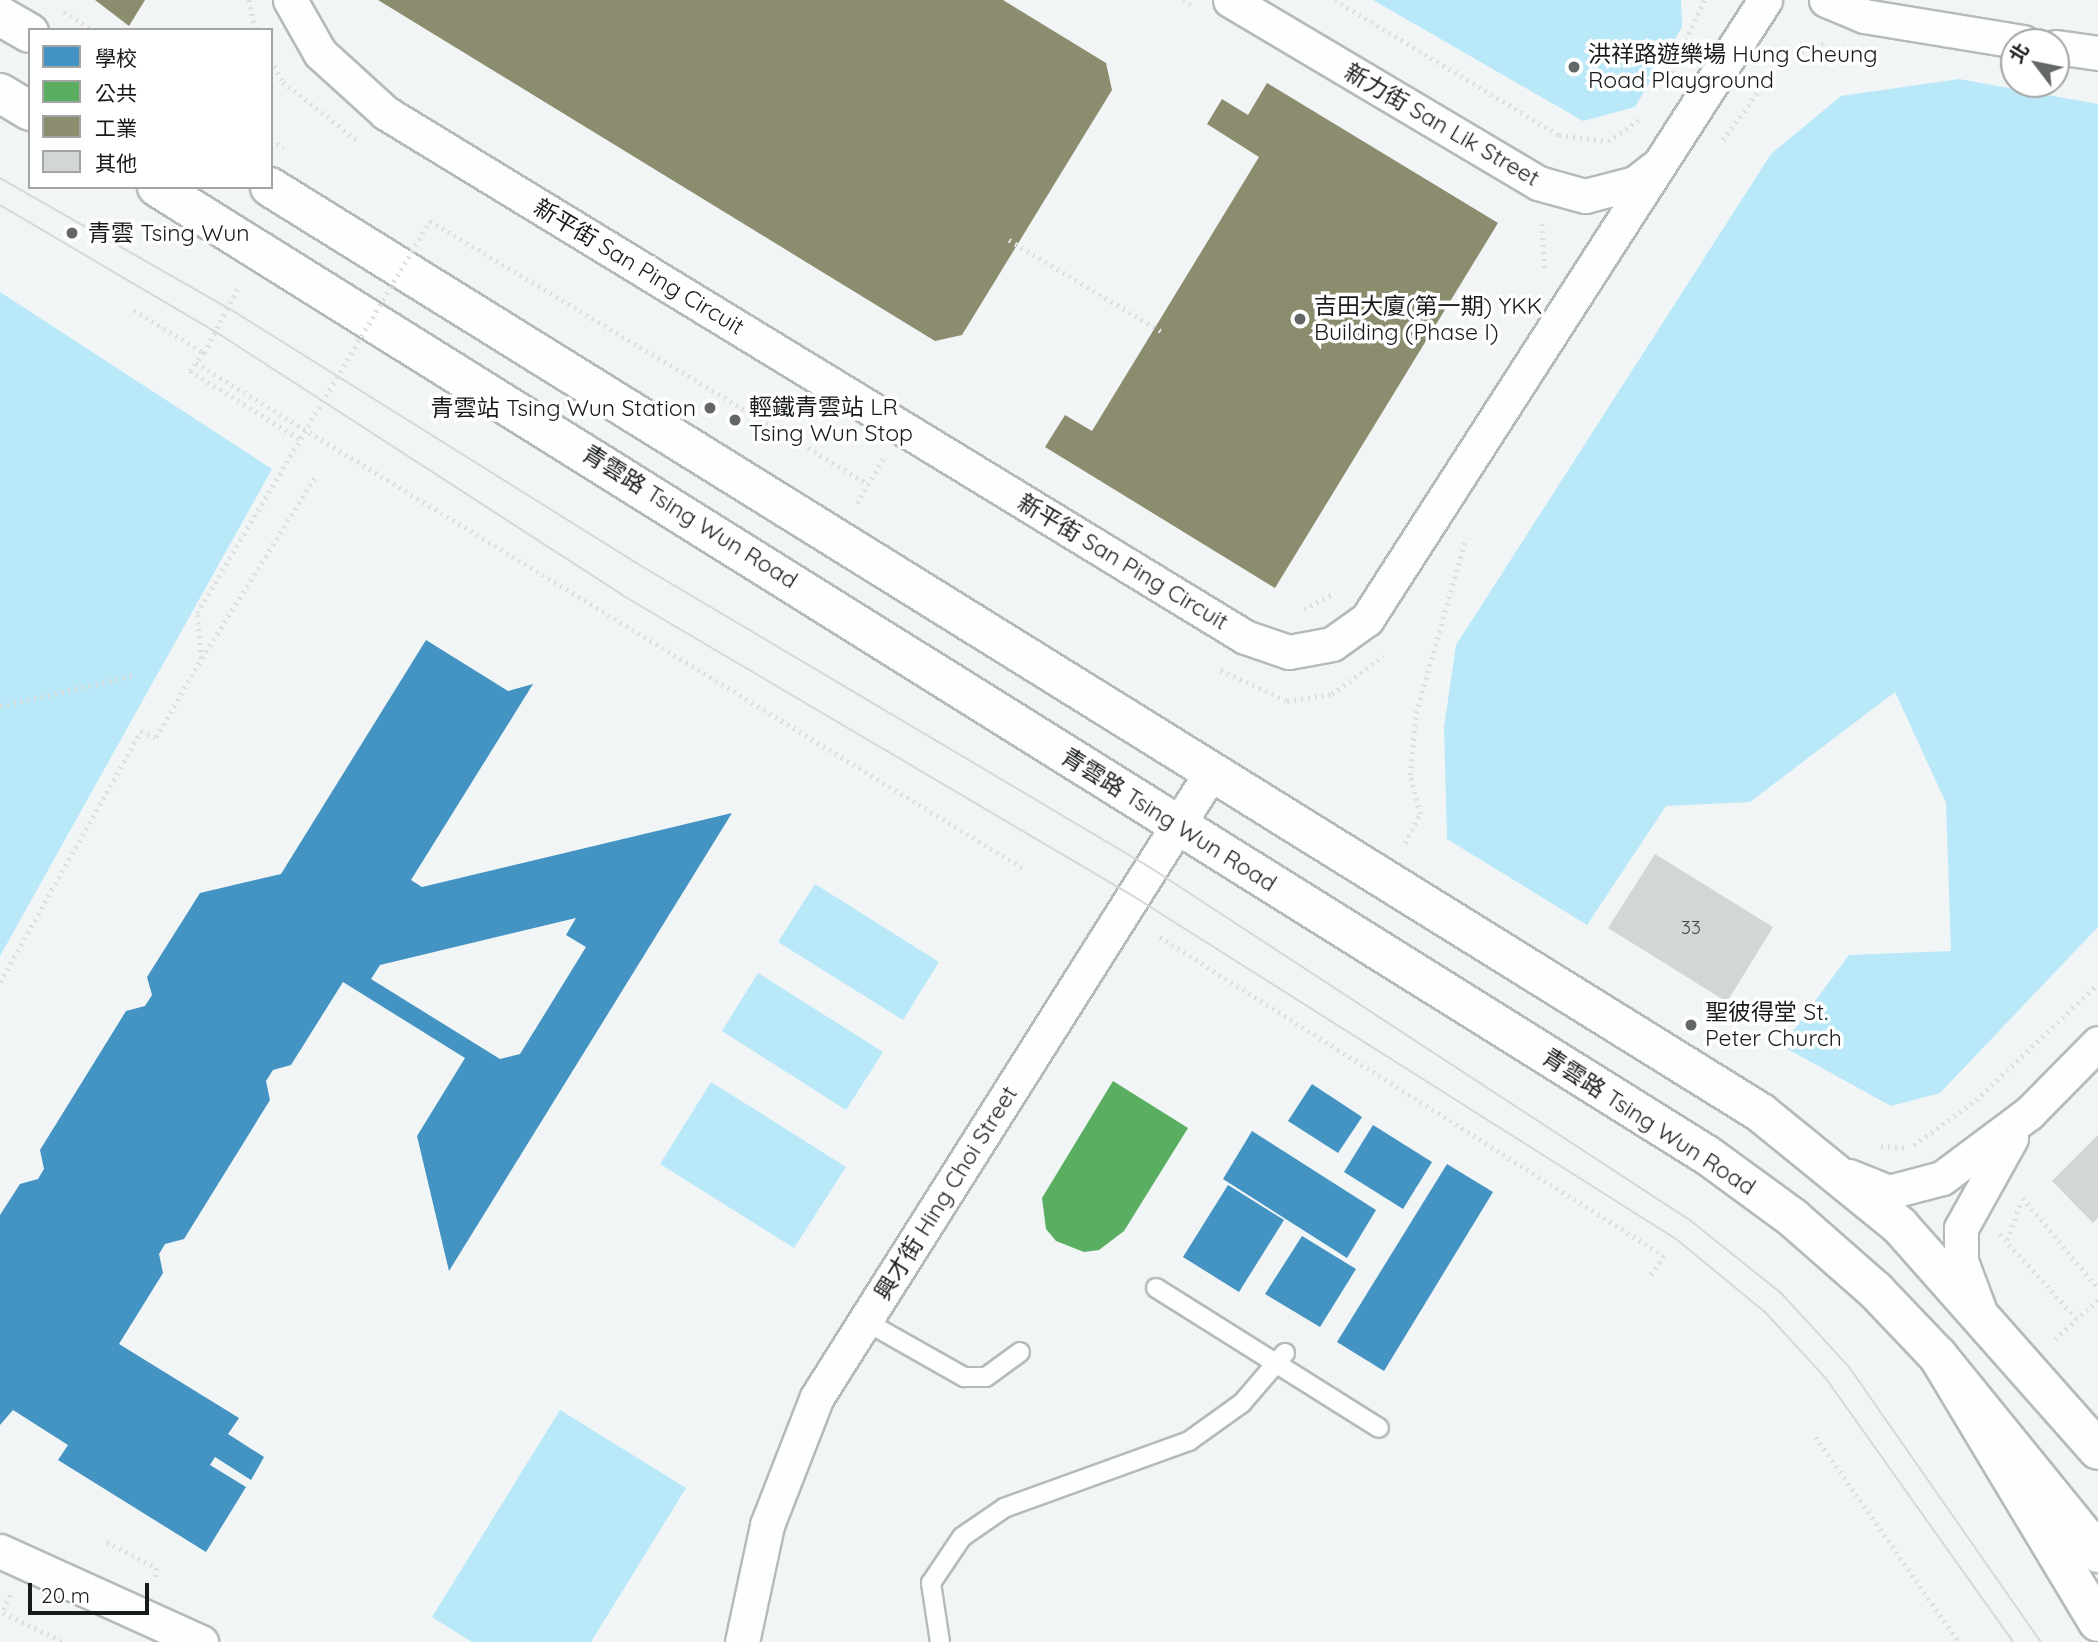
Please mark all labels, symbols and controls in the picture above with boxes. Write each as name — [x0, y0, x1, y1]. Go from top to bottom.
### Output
legend — [28, 28, 273, 189]
north arrow — [2000, 28, 2070, 98]
text: 北 — [2004, 39, 2034, 67]
place label: 洪祥路遊樂場 Hung Cheung Road Playground — [1588, 40, 1878, 94]
text: 學校 — [95, 45, 137, 71]
street label: 新力街 San Lik Street — [1340, 58, 1544, 192]
marker: 洪祥路遊樂場 Hung Cheung Road Playground — [1566, 59, 1582, 75]
text: 公共 — [95, 80, 137, 106]
text: 工業 — [95, 115, 137, 141]
text: 其他 — [95, 150, 137, 176]
street label: 新平街 San Ping Circuit — [529, 193, 749, 341]
place label: 青雲 Tsing Wun — [88, 219, 250, 247]
marker: 青雲 Tsing Wun — [62, 223, 82, 243]
place label: 吉田大廈(第一期) YKK Building (Phase I) — [1314, 292, 1542, 346]
marker: 吉田大廈(第一期) YKK Building (Phase I) — [1292, 311, 1308, 327]
place label: 輕鐵青雲站 LR Tsing Wun Stop — [749, 393, 913, 447]
place label: 青雲站 Tsing Wun Station — [431, 394, 696, 422]
marker: 青雲站 Tsing Wun Station — [702, 400, 718, 416]
marker: 輕鐵青雲站 LR Tsing Wun Stop — [727, 412, 743, 428]
street label: 青雲路 Tsing Wun Road — [578, 440, 802, 594]
street label: 新平街 San Ping Circuit — [1013, 488, 1233, 636]
street label: 青雲路 Tsing Wun Road — [1057, 743, 1281, 897]
house number: 33 — [1681, 917, 1701, 939]
place label: 聖彼得堂 St. Peter Church — [1705, 998, 1842, 1052]
marker: 聖彼得堂 St. Peter Church — [1683, 1017, 1699, 1033]
street label: 青雲路 Tsing Wun Road — [1538, 1043, 1760, 1201]
street label: 興才街 Hing Choi Street — [869, 1081, 1023, 1305]
scale bar — [32, 1568, 152, 1612]
text: 20 m — [41, 1582, 90, 1608]

